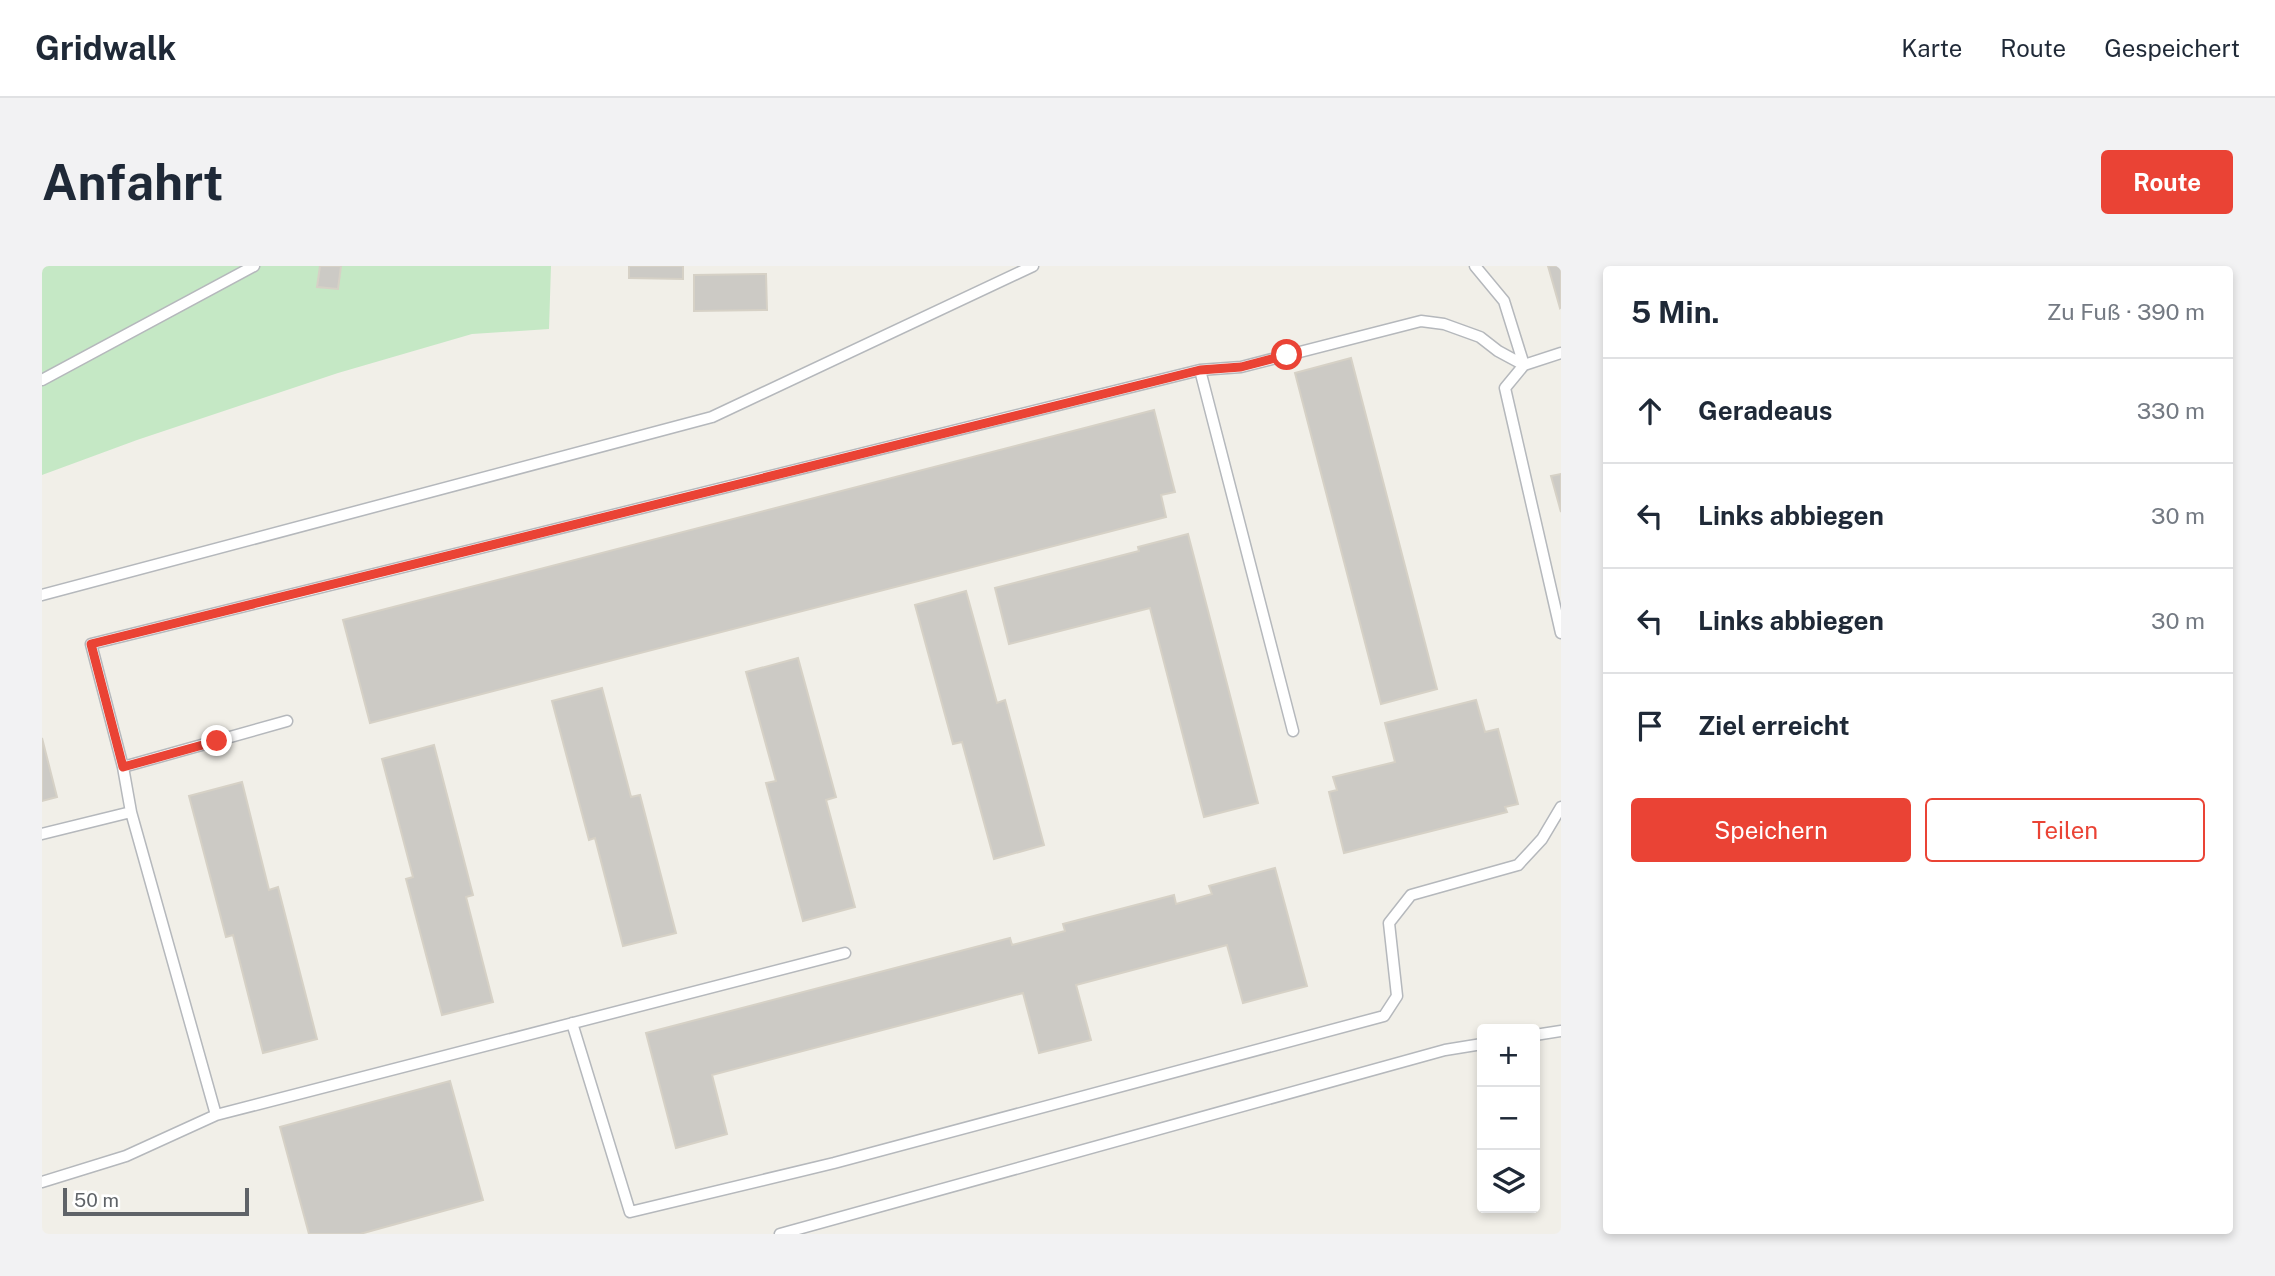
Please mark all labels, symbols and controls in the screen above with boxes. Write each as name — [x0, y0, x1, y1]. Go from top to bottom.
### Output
text: Gridwalk — [35, 29, 176, 67]
text: Karte — [1901, 34, 1962, 62]
text: Route — [2000, 34, 2066, 62]
text: Gespeichert — [2104, 34, 2240, 62]
button: Route — [2101, 150, 2233, 214]
text: Anfahrt — [42, 153, 223, 211]
text: 5 Min. — [1631, 294, 1720, 330]
text: Zu Fuß · 390 m — [2047, 298, 2205, 325]
route start — [1271, 339, 1302, 370]
icon: ahead — [1631, 392, 1669, 430]
text: Geradeaus — [1698, 395, 1833, 426]
text: 330 m — [2137, 397, 2205, 424]
icon: left — [1631, 497, 1669, 535]
text: Links abbiegen — [1698, 500, 1884, 531]
text: 30 m — [2151, 502, 2205, 529]
icon: left — [1631, 602, 1669, 640]
text: Links abbiegen — [1698, 605, 1884, 636]
text: 30 m — [2151, 607, 2205, 634]
icon: arrive — [1631, 707, 1669, 745]
text: Ziel erreicht — [1698, 710, 1850, 741]
route end — [201, 725, 232, 756]
button: Speichern — [1631, 798, 1911, 862]
button: Teilen — [1925, 798, 2205, 862]
map controls — [1477, 1024, 1540, 1213]
button: + — [1477, 1024, 1540, 1087]
button: − — [1477, 1087, 1540, 1150]
button: layers — [1477, 1150, 1540, 1213]
scale bar — [63, 1185, 248, 1217]
text: 50 m — [74, 1189, 119, 1211]

